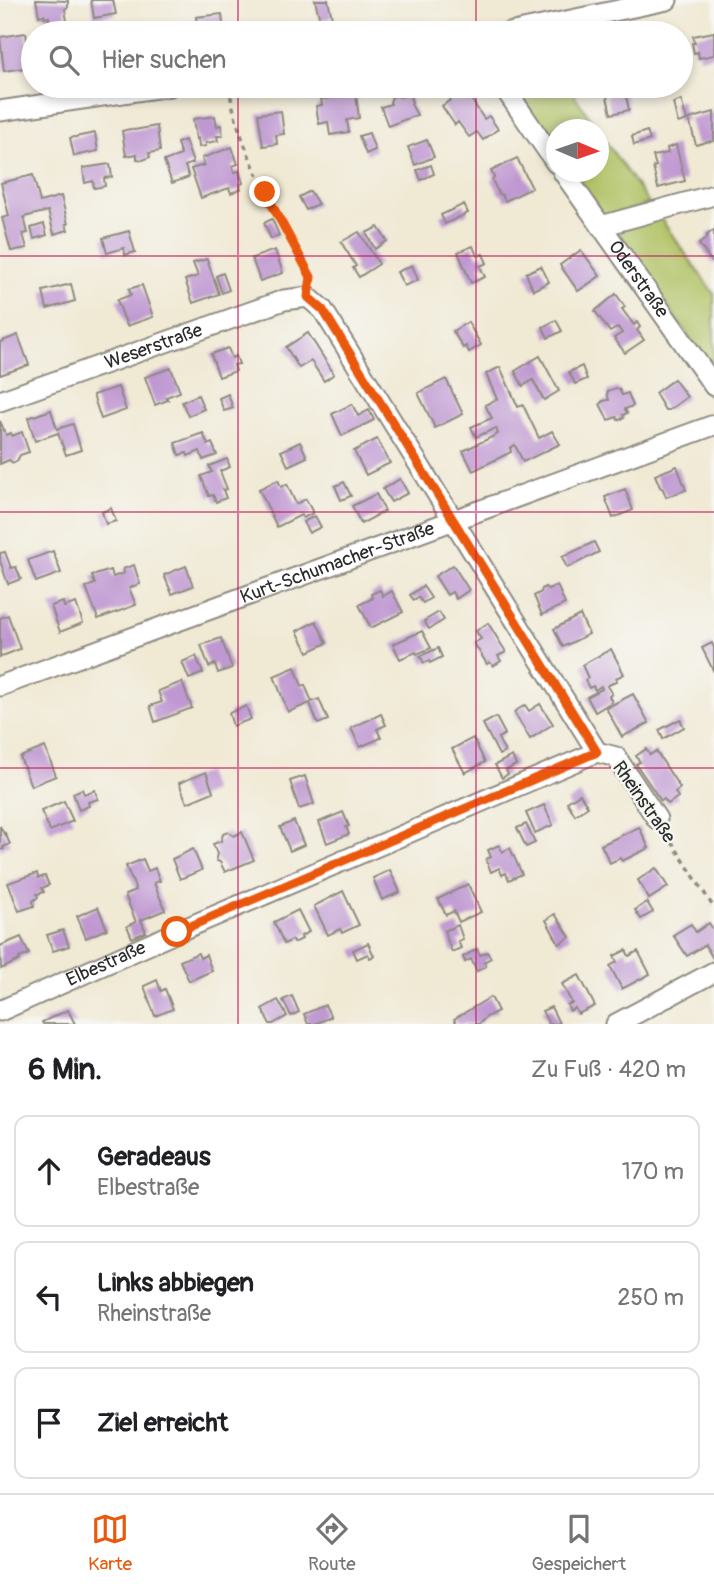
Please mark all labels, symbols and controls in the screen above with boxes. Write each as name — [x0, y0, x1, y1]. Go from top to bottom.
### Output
search box — [21, 21, 693, 98]
icon: search — [45, 41, 83, 79]
text: Hier suchen — [101, 44, 226, 76]
north arrow — [546, 119, 609, 182]
route end — [249, 176, 280, 207]
street label: Oderstraße — [603, 236, 674, 323]
street label: Weserstraße — [102, 318, 206, 375]
street label: Kurt-Schumacher-Straße — [237, 516, 438, 609]
street label: Rheinstraße — [607, 756, 681, 848]
route start — [161, 916, 192, 947]
street label: Elbestraße — [62, 935, 150, 992]
text: 6 Min. — [28, 1051, 102, 1088]
text: Zu Fuß · 420 m — [531, 1055, 686, 1084]
text: Geradeaus — [97, 1141, 211, 1173]
icon: ahead — [30, 1152, 68, 1190]
text: 170 m — [622, 1157, 684, 1186]
text: Elbestraße — [97, 1173, 199, 1202]
text: Links abbiegen — [97, 1267, 254, 1299]
icon: left — [30, 1278, 68, 1316]
text: 250 m — [618, 1283, 684, 1312]
text: Rheinstraße — [97, 1299, 211, 1328]
icon: arrive — [30, 1404, 68, 1442]
text: Ziel erreicht — [97, 1407, 228, 1439]
tab: Karte — [88, 1510, 132, 1576]
tab: Route — [308, 1510, 356, 1576]
tab: Gespeichert — [532, 1510, 626, 1576]

